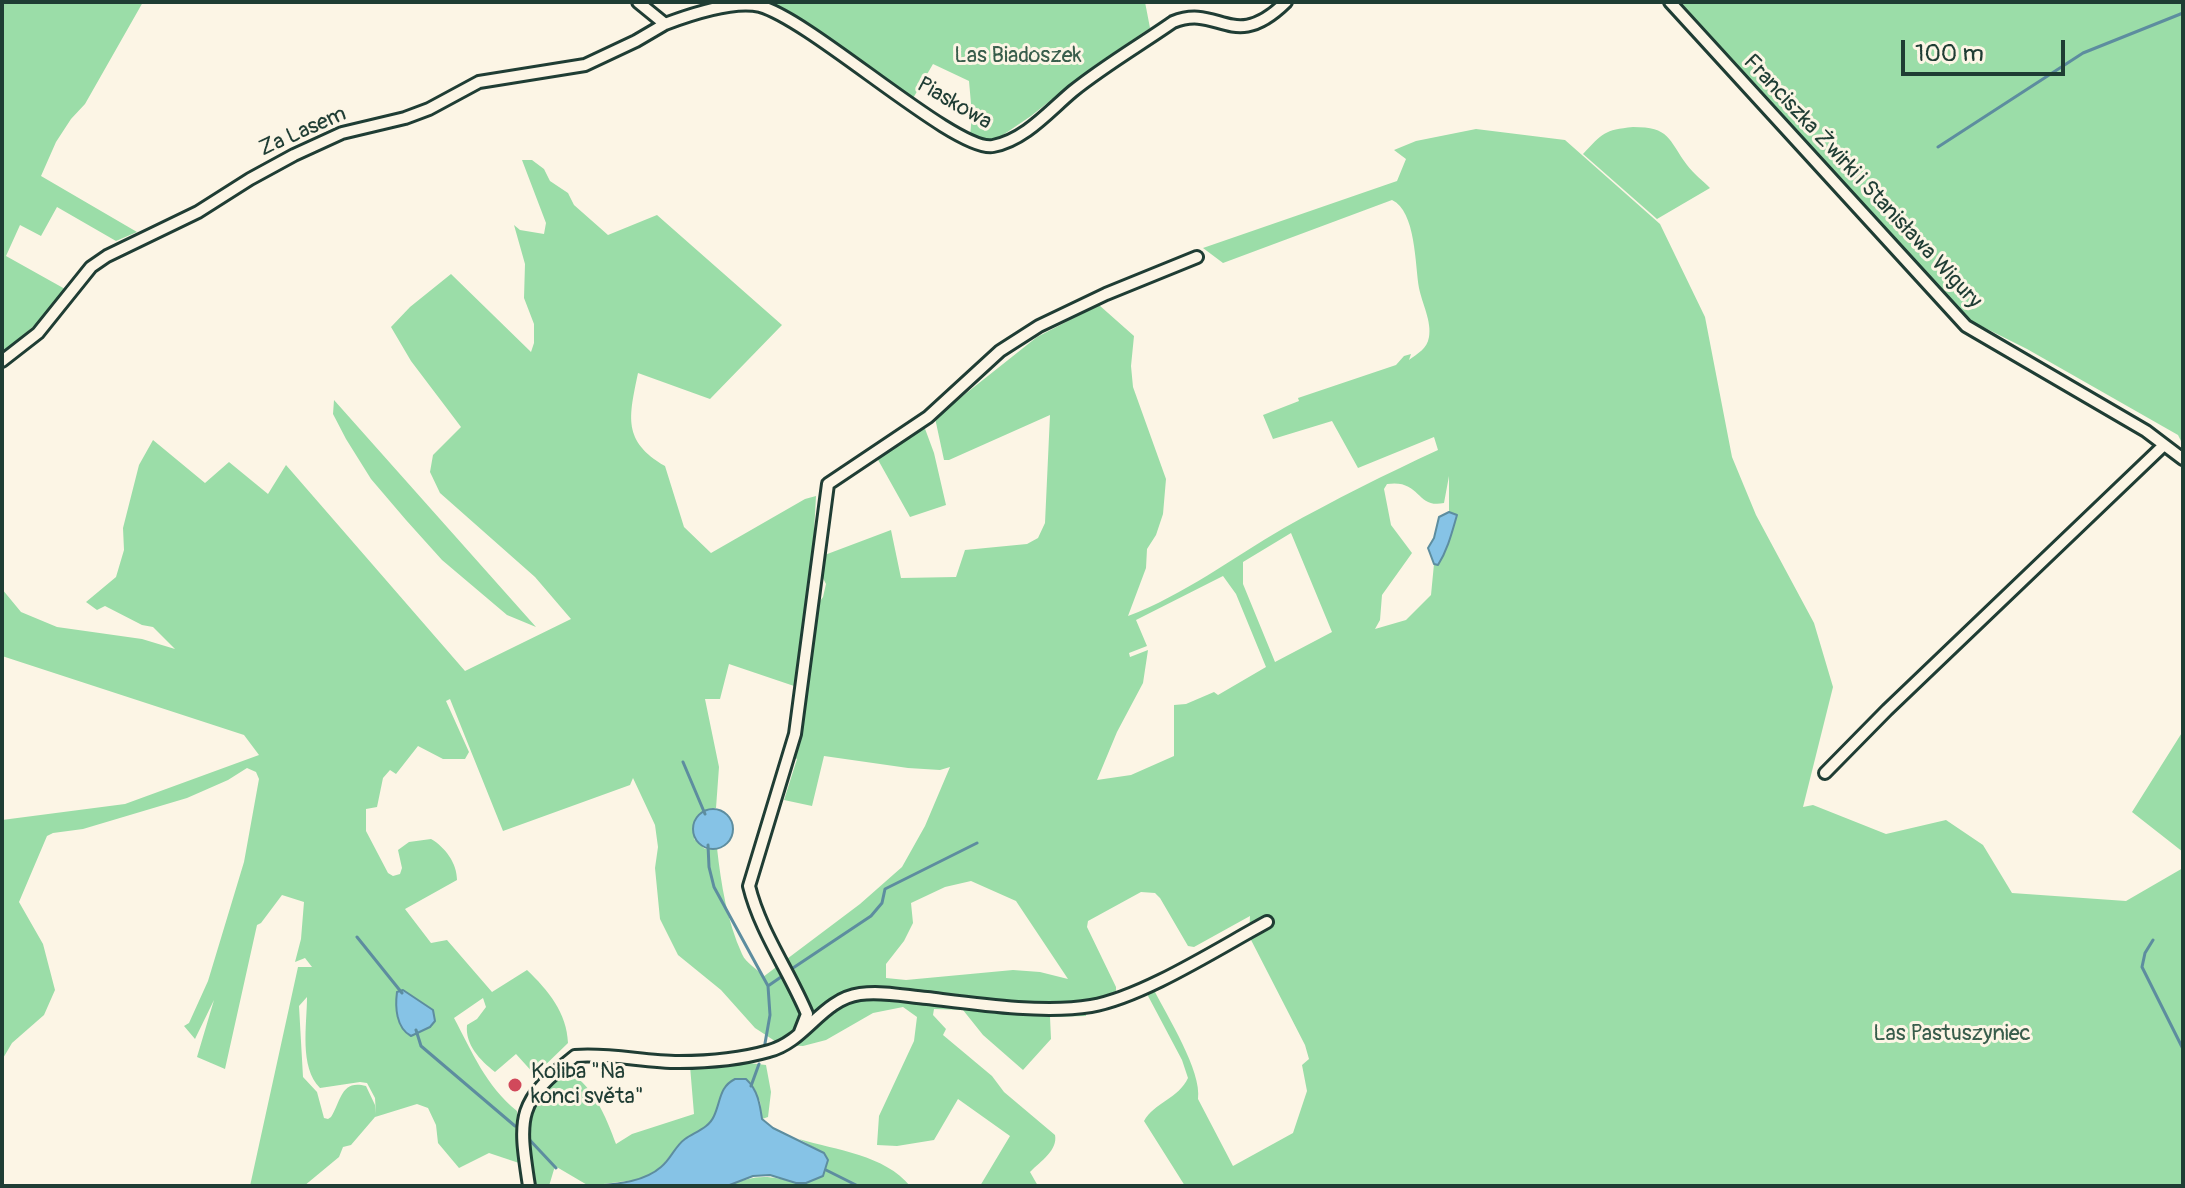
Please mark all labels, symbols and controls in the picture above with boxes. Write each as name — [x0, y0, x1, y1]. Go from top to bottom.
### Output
scale bar — [1905, 24, 2069, 74]
text: 100 m — [1915, 39, 1984, 68]
park label: Las Biadoszek — [954, 43, 1082, 69]
street label: Franciszka Żwirki i Stanisława Wigury — [1737, 50, 1987, 314]
street label: Piaskowa — [912, 72, 996, 136]
street label: Za Lasem — [255, 101, 351, 163]
park label: Las Pastuszyniec — [1873, 1021, 2031, 1047]
place label: Koliba "Na konci světa" — [531, 1059, 644, 1110]
marker: Koliba "Na konci světa" — [506, 1076, 524, 1094]

